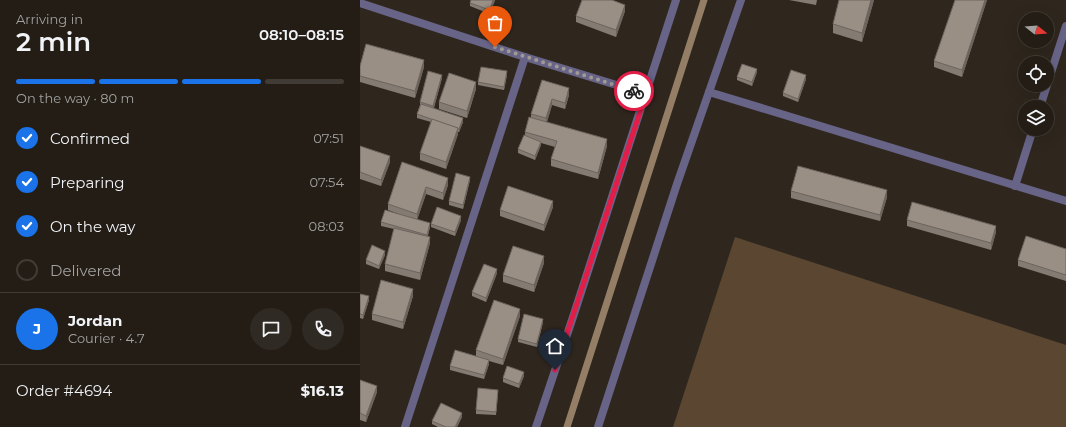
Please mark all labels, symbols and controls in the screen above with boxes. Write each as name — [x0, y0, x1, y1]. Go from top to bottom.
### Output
pin — [478, 6, 512, 47]
text: Arriving in — [16, 11, 83, 27]
icon: bag — [484, 12, 506, 34]
north arrow — [1018, 12, 1054, 48]
map controls — [1018, 12, 1054, 136]
text: 08:10–08:15 — [259, 25, 344, 44]
text: 2 min — [16, 26, 91, 58]
button: locate — [1018, 56, 1054, 92]
courier — [614, 71, 654, 111]
icon: bike — [623, 80, 645, 102]
text: On the way · 80 m — [16, 90, 134, 106]
button: layers — [1018, 100, 1054, 136]
icon: check — [16, 127, 38, 149]
text: Confirmed — [50, 129, 130, 148]
text: 07:51 — [313, 130, 344, 146]
icon: check — [16, 171, 38, 193]
text: Preparing — [50, 173, 125, 192]
text: 07:54 — [309, 174, 344, 190]
icon: check — [16, 215, 38, 237]
text: On the way — [50, 217, 135, 236]
text: 08:03 — [309, 218, 344, 234]
text: Delivered — [50, 261, 122, 280]
button: chat — [250, 308, 292, 350]
button: phone — [302, 308, 344, 350]
text: Jordan — [68, 311, 122, 330]
text: J — [33, 319, 41, 338]
pin — [538, 329, 572, 370]
text: Courier · 4.7 — [68, 330, 145, 346]
icon: home — [544, 335, 566, 357]
text: Order #4694 — [16, 381, 112, 400]
text: $16.13 — [301, 381, 344, 400]

